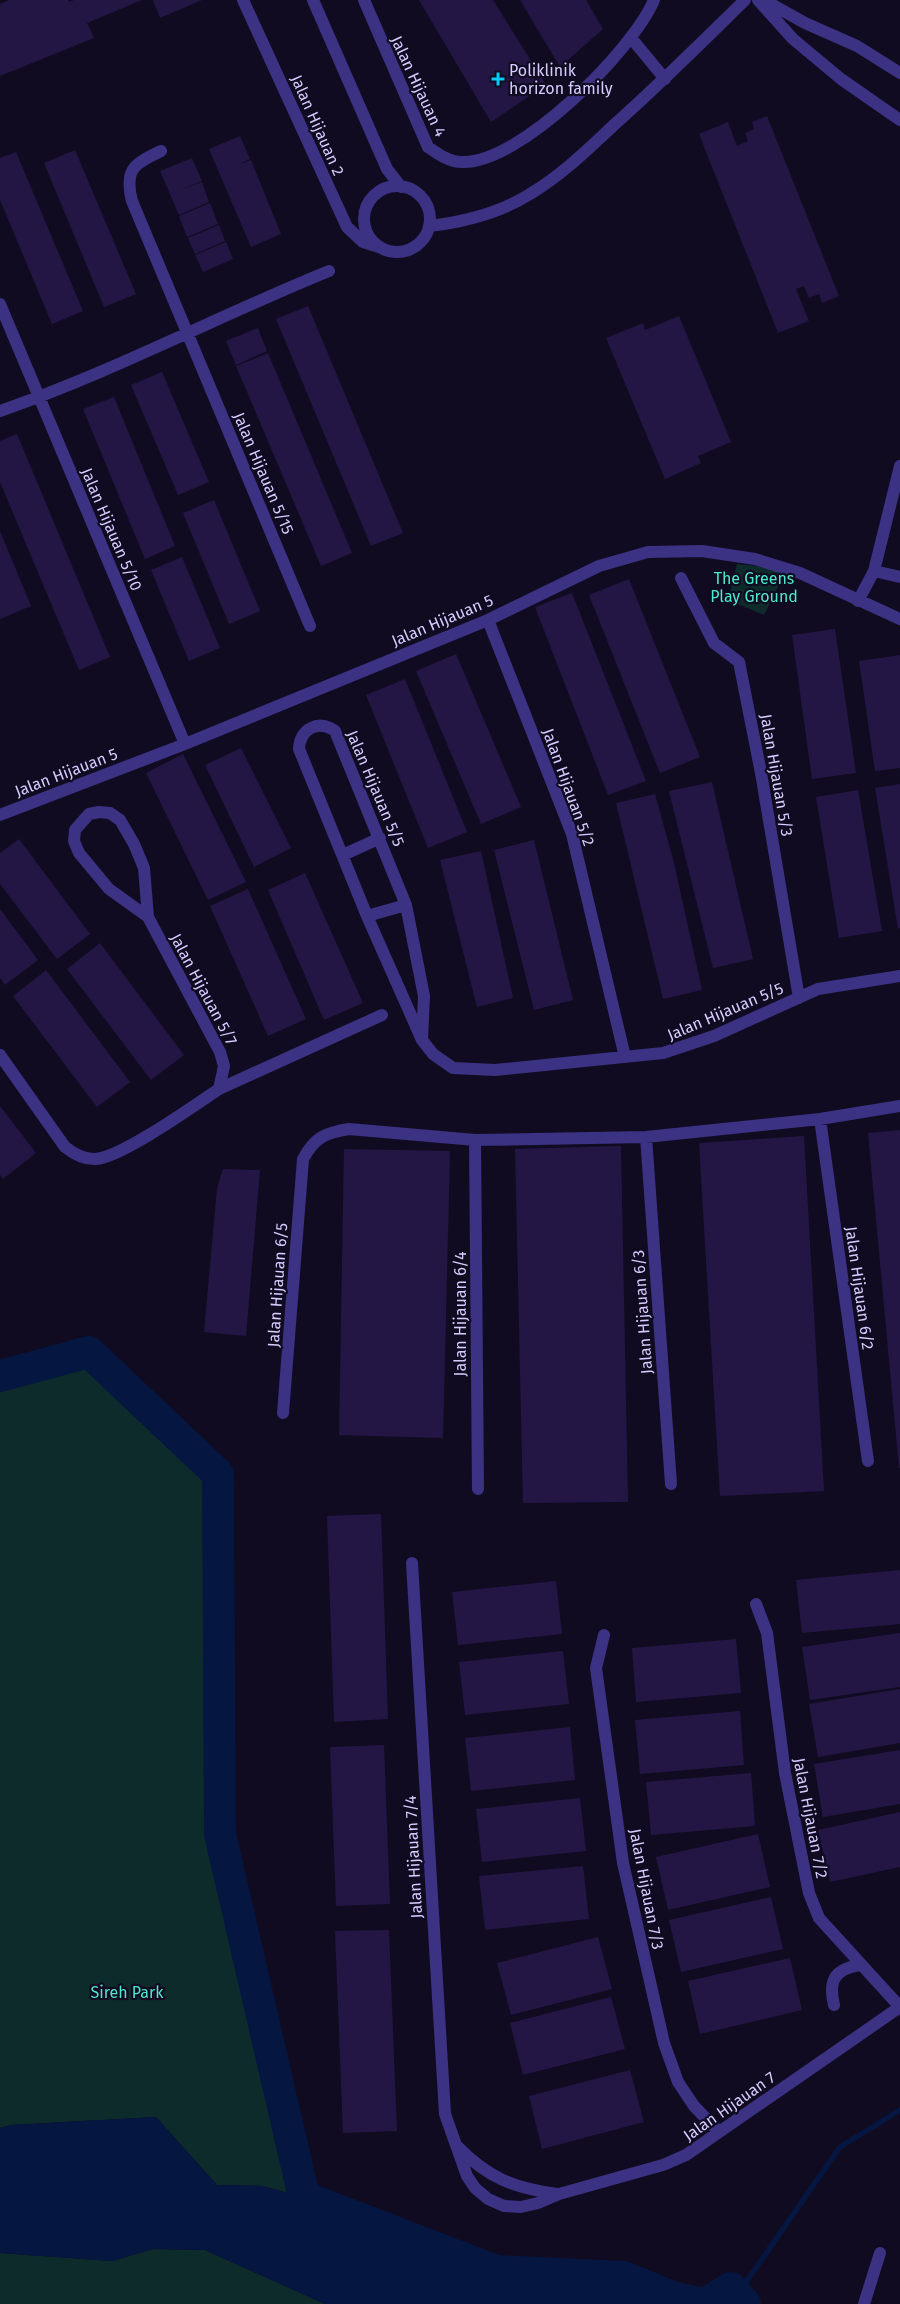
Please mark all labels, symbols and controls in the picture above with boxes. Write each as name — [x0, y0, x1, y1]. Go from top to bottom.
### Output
street label: Jalan Hijauan 4 — [387, 33, 450, 140]
place label: Poliklinik horizon family — [509, 61, 613, 98]
street label: Jalan Hijauan 2 — [287, 72, 348, 179]
marker: Poliklinik horizon family — [491, 72, 505, 86]
street label: Jalan Hijauan 5/15 — [229, 409, 298, 537]
street label: Jalan Hijauan 5/10 — [77, 465, 146, 593]
park label: The Greens Play Ground — [710, 569, 798, 606]
street label: Jalan Hijauan 5 — [389, 591, 496, 650]
street label: Jalan Hijauan 5/3 — [756, 712, 797, 838]
street label: Jalan Hijauan 5/2 — [538, 726, 599, 849]
street label: Jalan Hijauan 5/5 — [343, 727, 409, 849]
street label: Jalan Hijauan 5 — [12, 744, 120, 801]
street label: Jalan Hijauan 5/7 — [166, 930, 241, 1048]
street label: Jalan Hijauan 5/5 — [664, 978, 786, 1044]
street label: Jalan Hijauan 6/5 — [264, 1222, 291, 1348]
street label: Jalan Hijauan 6/2 — [841, 1225, 878, 1351]
street label: Jalan Hijauan 6/3 — [629, 1249, 656, 1375]
street label: Jalan Hijauan 6/4 — [451, 1251, 470, 1376]
street label: Jalan Hijauan 7/2 — [789, 1756, 832, 1880]
street label: Jalan Hijauan 7/4 — [401, 1795, 426, 1919]
street label: Jalan Hijauan 7/3 — [625, 1827, 668, 1951]
park label: Sireh Park — [91, 1983, 164, 2002]
street label: Jalan Hijauan 7 — [680, 2068, 779, 2145]

